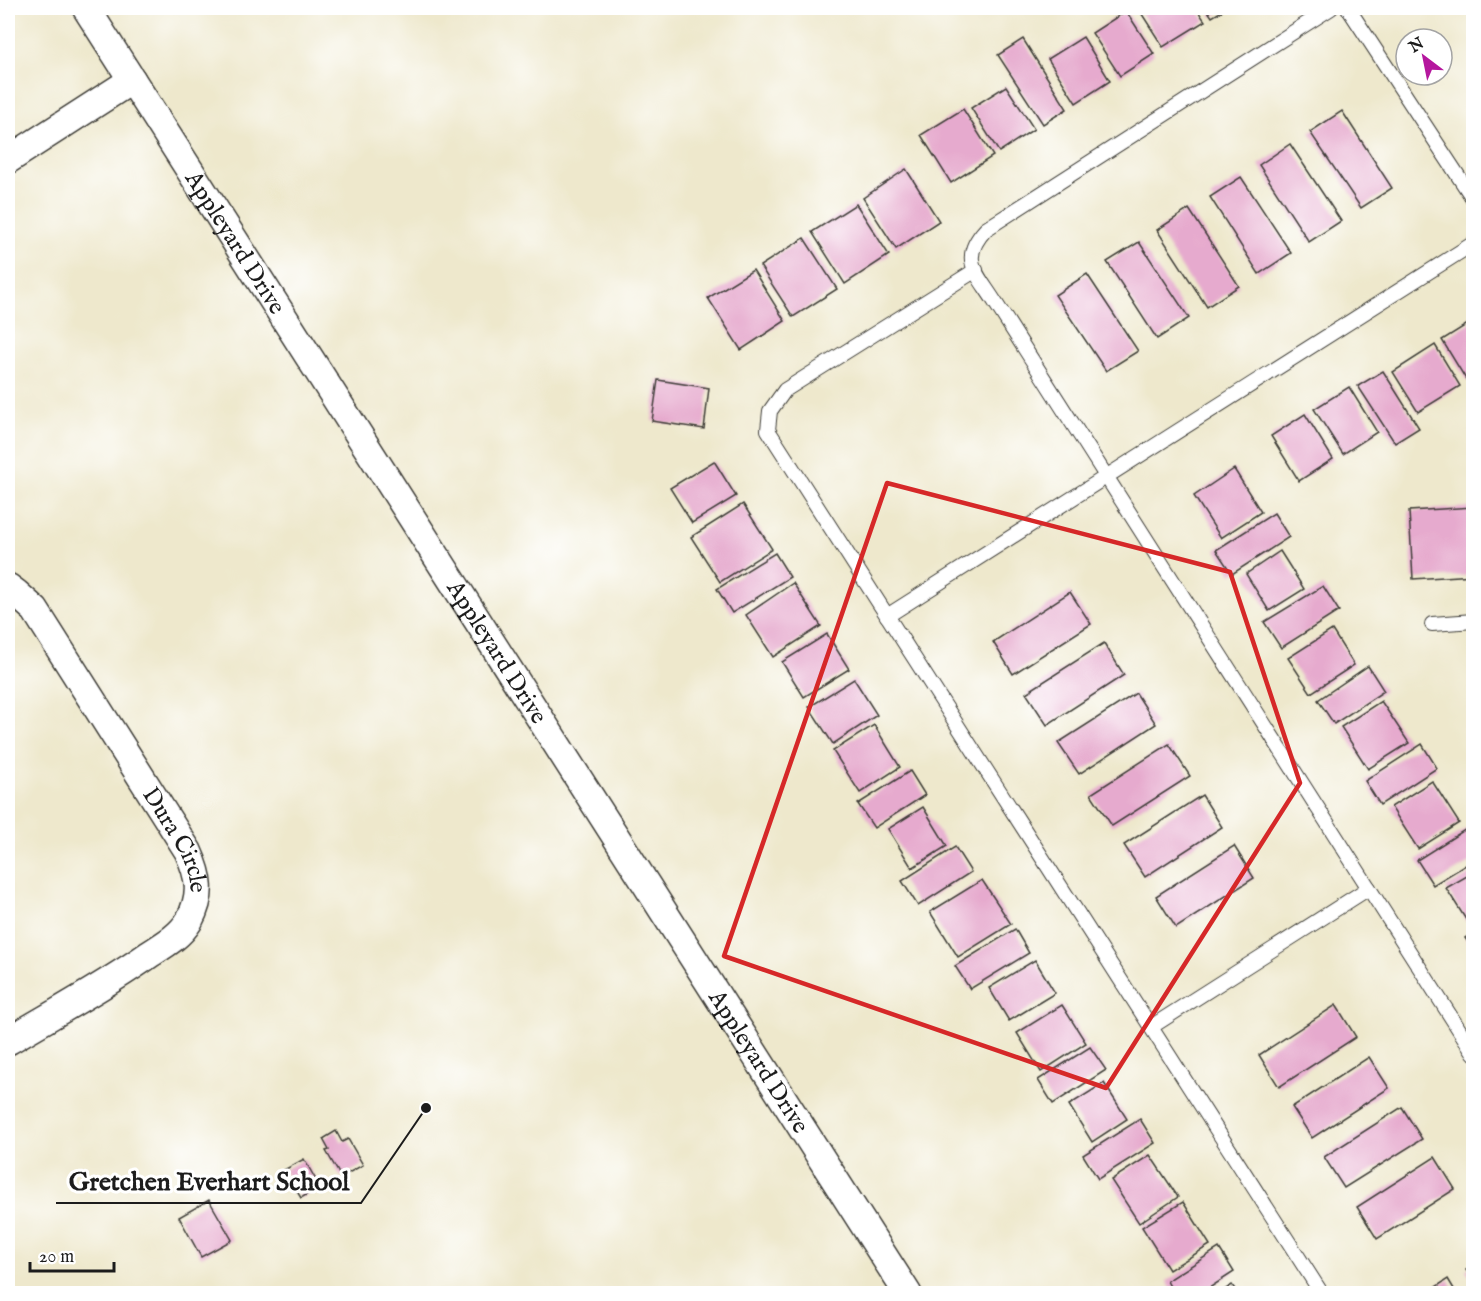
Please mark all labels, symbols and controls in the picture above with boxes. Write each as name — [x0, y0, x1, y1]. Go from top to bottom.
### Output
north arrow — [1394, 27, 1454, 87]
text: N — [1405, 34, 1428, 59]
street label: Appleyard Drive — [177, 165, 292, 321]
street label: Appleyard Drive — [438, 574, 554, 730]
street label: Dura Circle — [134, 782, 212, 893]
street label: Appleyard Drive — [700, 984, 815, 1140]
callout: Gretchen Everhart School — [56, 1159, 361, 1203]
text: Gretchen Everhart School — [69, 1166, 350, 1199]
scale bar — [30, 1235, 114, 1273]
text: 20 m — [39, 1246, 74, 1269]

